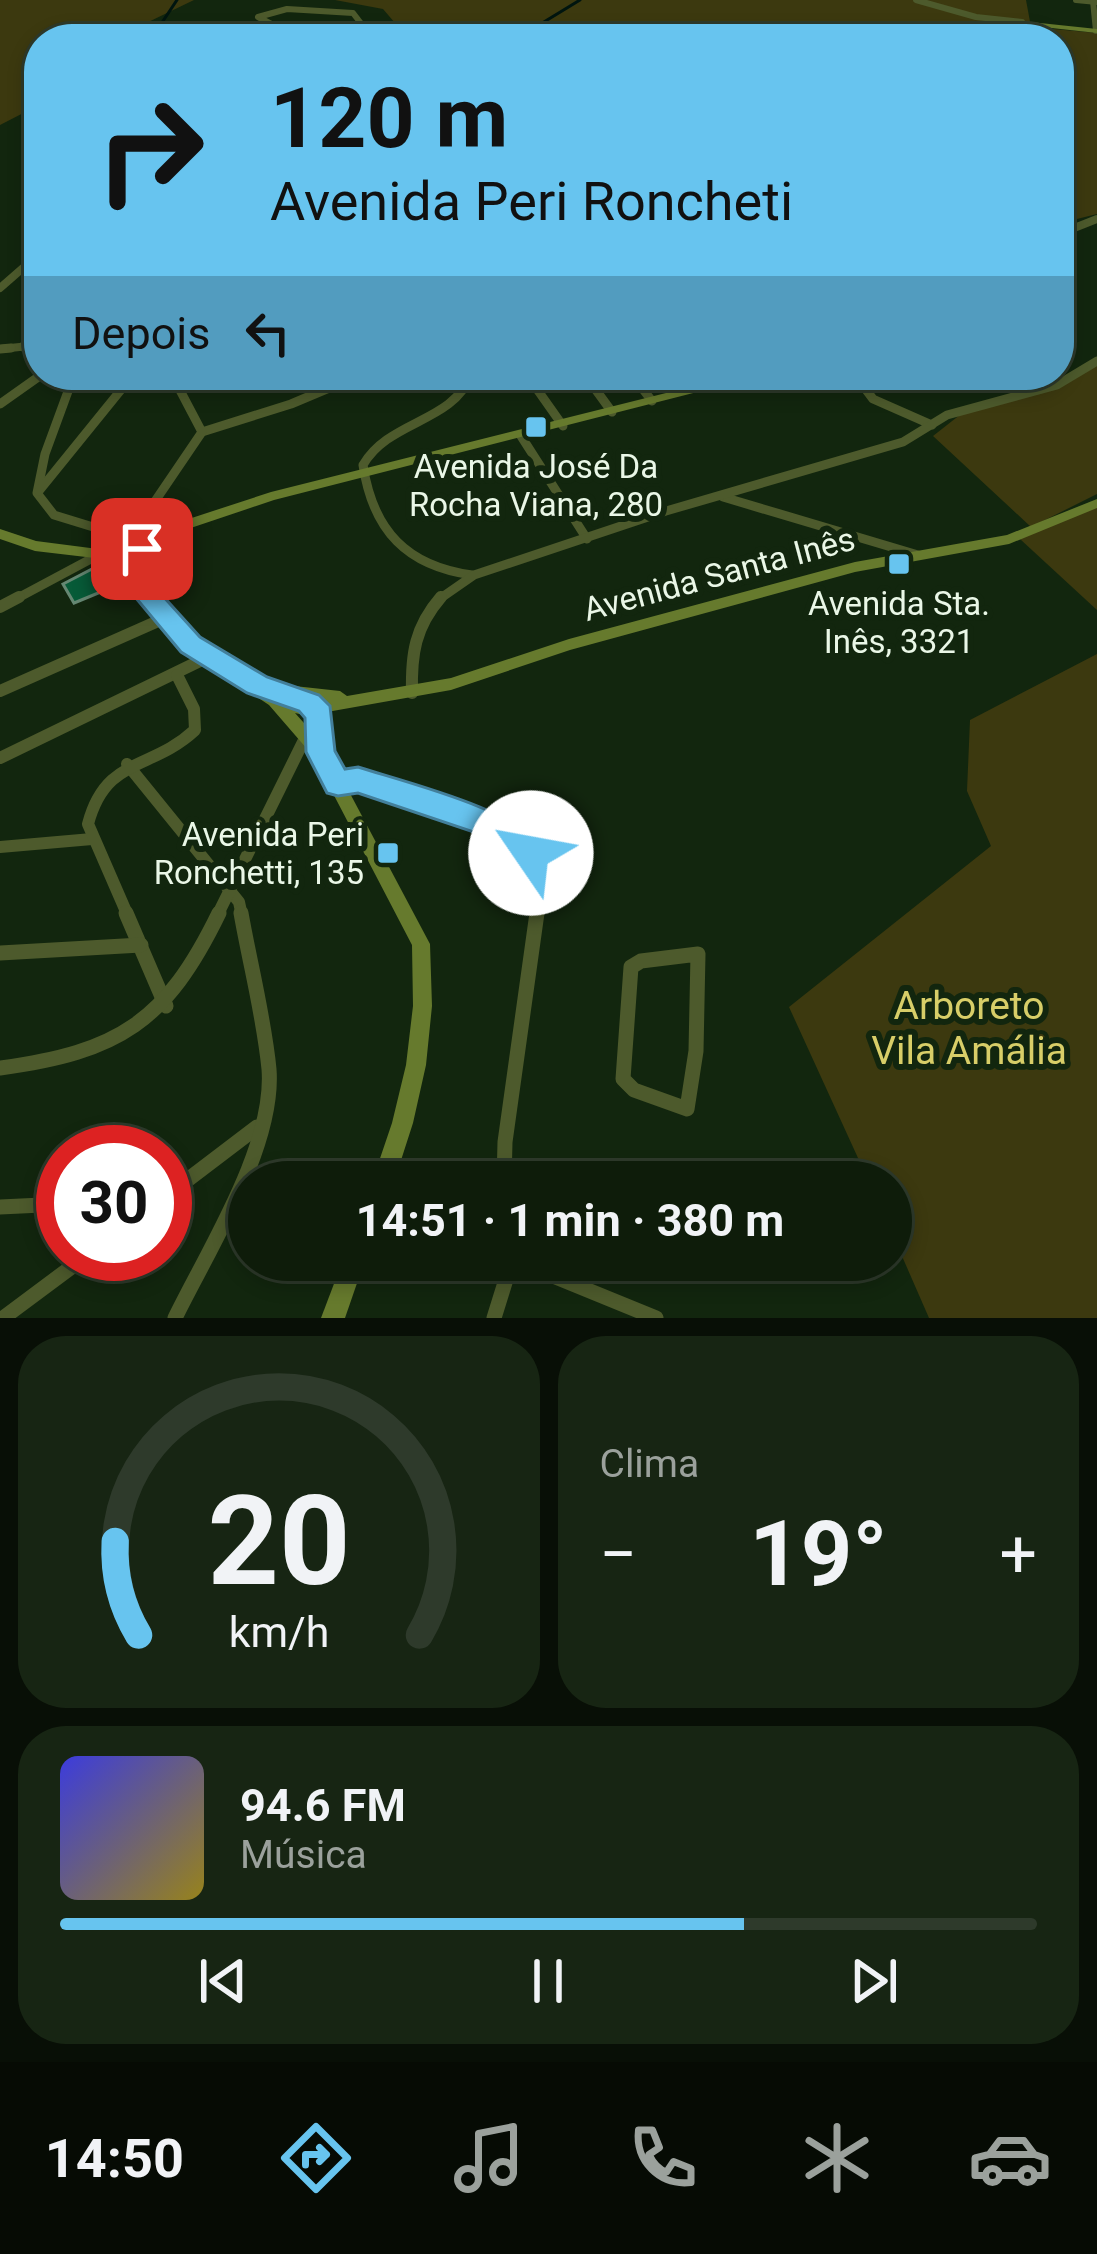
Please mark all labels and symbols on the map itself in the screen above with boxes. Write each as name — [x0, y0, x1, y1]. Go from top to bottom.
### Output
marker: Avenida José Da Rocha Viana, 280 — [523, 414, 549, 440]
place label: Avenida José Da Rocha Viana, 280 — [409, 447, 663, 524]
pin — [91, 498, 193, 600]
street label: Avenida Santa Inês — [579, 519, 859, 629]
marker: Avenida Sta. Inês, 3321 — [886, 551, 912, 577]
place label: Avenida Sta. Inês, 3321 — [808, 584, 990, 661]
position arrow — [468, 790, 594, 916]
place label: Avenida Peri Ronchetti, 135 — [154, 815, 364, 892]
marker: Avenida Peri Ronchetti, 135 — [375, 840, 401, 866]
park label: Arboreto Vila Amália — [871, 983, 1067, 1074]
speed limit sign: 30 — [36, 1125, 192, 1281]

